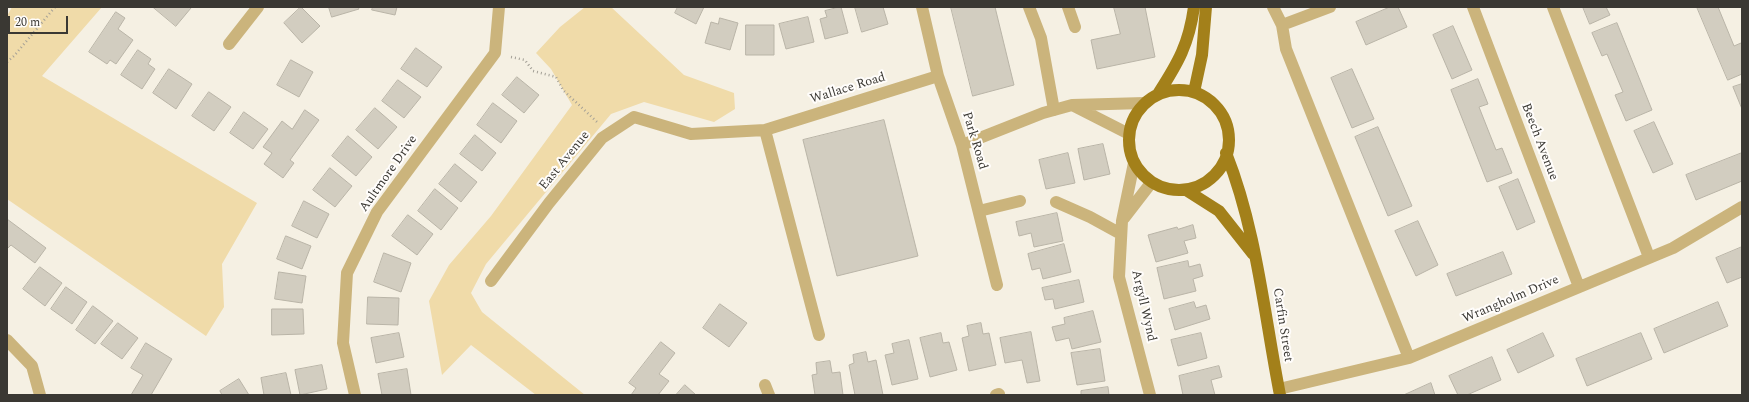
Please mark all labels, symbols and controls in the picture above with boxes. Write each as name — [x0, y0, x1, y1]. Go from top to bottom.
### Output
scale bar — [10, 8, 70, 34]
text: 20 m — [15, 13, 40, 32]
street label: Wallace Road — [808, 70, 888, 108]
street label: Beech Avenue — [1517, 101, 1561, 183]
street label: Park Road — [958, 110, 990, 172]
street label: East Avenue — [537, 128, 593, 194]
street label: Aultmore Drive — [357, 133, 421, 215]
street label: Argyll Wynd — [1127, 269, 1159, 343]
street label: Wrangholm Drive — [1460, 273, 1562, 327]
street label: Carfin Street — [1268, 287, 1296, 363]

